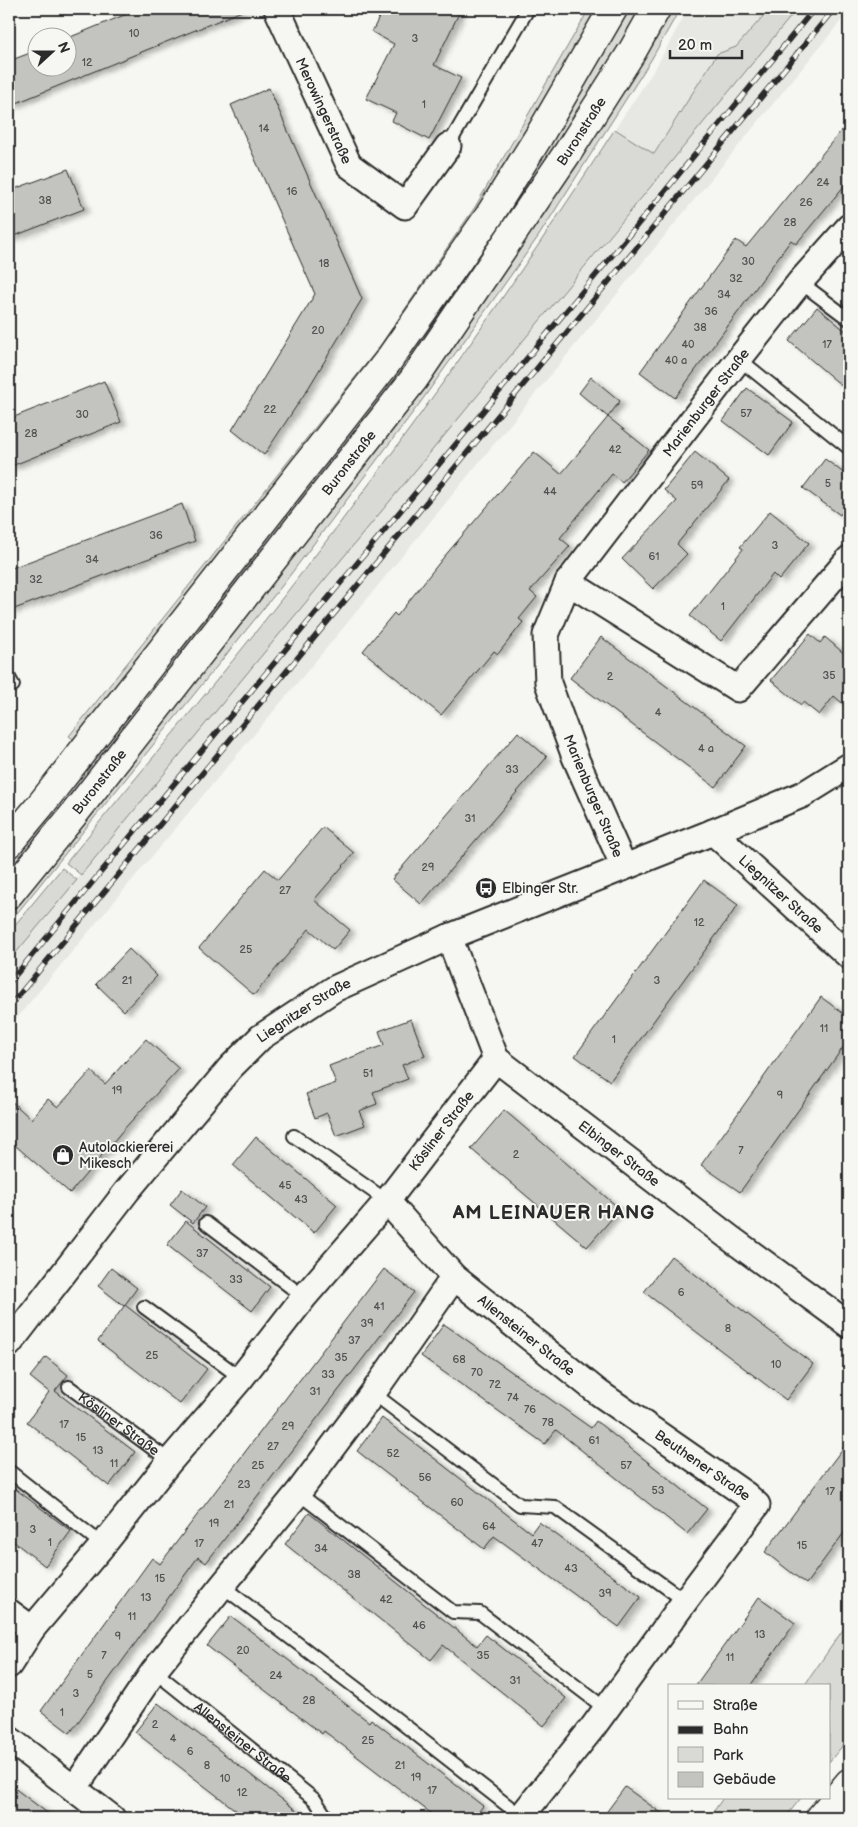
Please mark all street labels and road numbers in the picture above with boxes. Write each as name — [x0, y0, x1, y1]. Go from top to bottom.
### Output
street label: Merowingerstraße — [292, 55, 356, 167]
street label: Buronstraße — [553, 94, 609, 169]
street label: Marienburger Straße — [659, 345, 753, 460]
street label: Buronstraße — [318, 427, 379, 499]
street label: Marienburger Straße — [559, 732, 627, 860]
street label: Buronstraße — [68, 746, 130, 818]
street label: Liegnitzer Straße — [735, 851, 827, 937]
street label: Liegnitzer Straße — [253, 974, 353, 1046]
street label: Kösliner Straße — [405, 1087, 477, 1174]
street label: Elbinger Straße — [575, 1117, 663, 1190]
street label: Allensteiner Straße — [475, 1291, 579, 1379]
street label: Kösliner Straße — [75, 1388, 163, 1459]
street label: Beuthener Straße — [652, 1426, 754, 1504]
street label: Allensteiner Straße — [191, 1698, 295, 1786]

